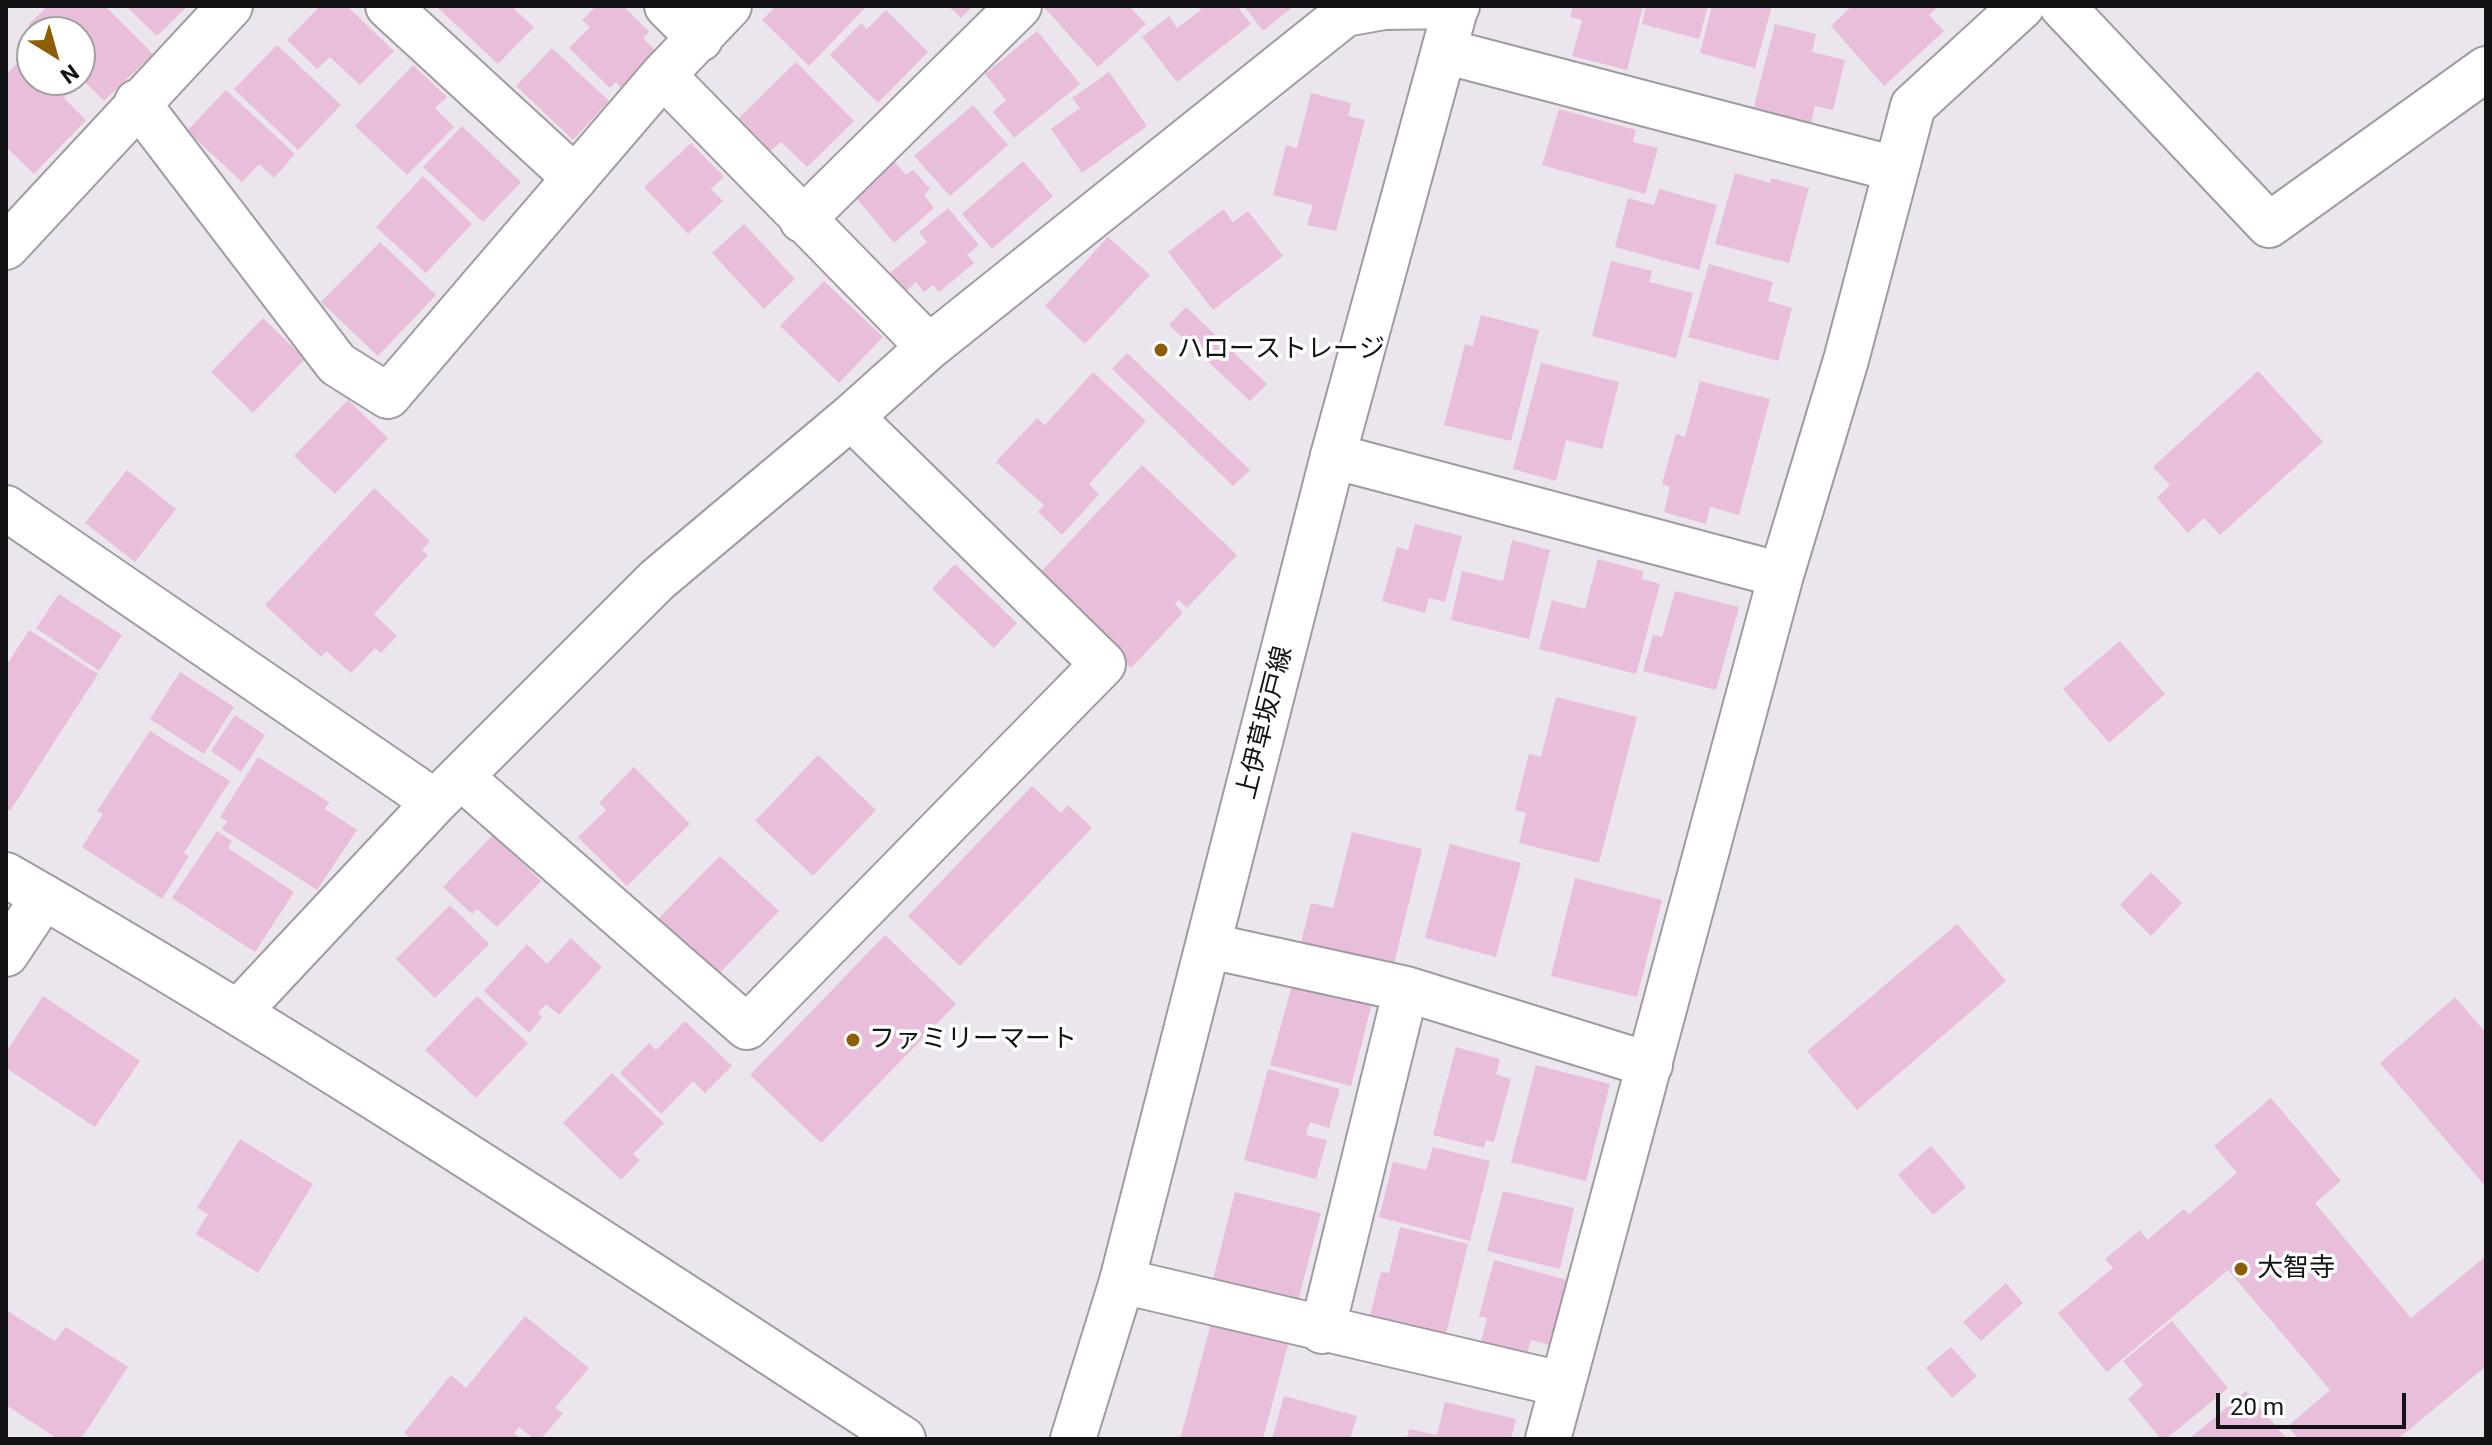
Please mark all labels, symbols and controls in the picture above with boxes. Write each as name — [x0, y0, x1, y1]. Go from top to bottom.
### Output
north arrow — [16, 16, 96, 96]
text: N — [56, 59, 83, 89]
place label: ハローストレージ — [1177, 334, 1385, 366]
marker: ハローストレージ — [1152, 341, 1170, 359]
street label: 上伊草坂戸線 — [1232, 644, 1300, 802]
place label: ファミリーマート — [869, 1024, 1077, 1056]
marker: ファミリーマート — [844, 1031, 862, 1049]
place label: 大智寺 — [2257, 1253, 2335, 1285]
marker: 大智寺 — [2232, 1260, 2250, 1278]
scale bar — [2220, 1377, 2410, 1427]
text: 20 m — [2230, 1393, 2284, 1421]

